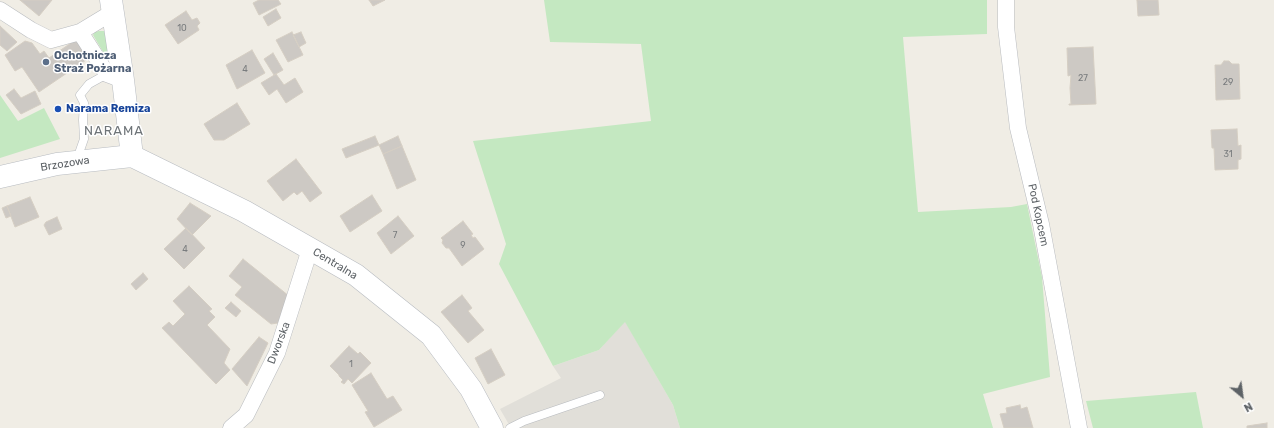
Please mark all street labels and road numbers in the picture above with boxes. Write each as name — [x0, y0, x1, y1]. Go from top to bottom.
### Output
street label: Brzozowa — [39, 154, 91, 174]
street label: Pod Kopcem — [1025, 182, 1051, 248]
street label: Centralna — [310, 245, 360, 283]
street label: Dworska — [265, 320, 293, 366]

